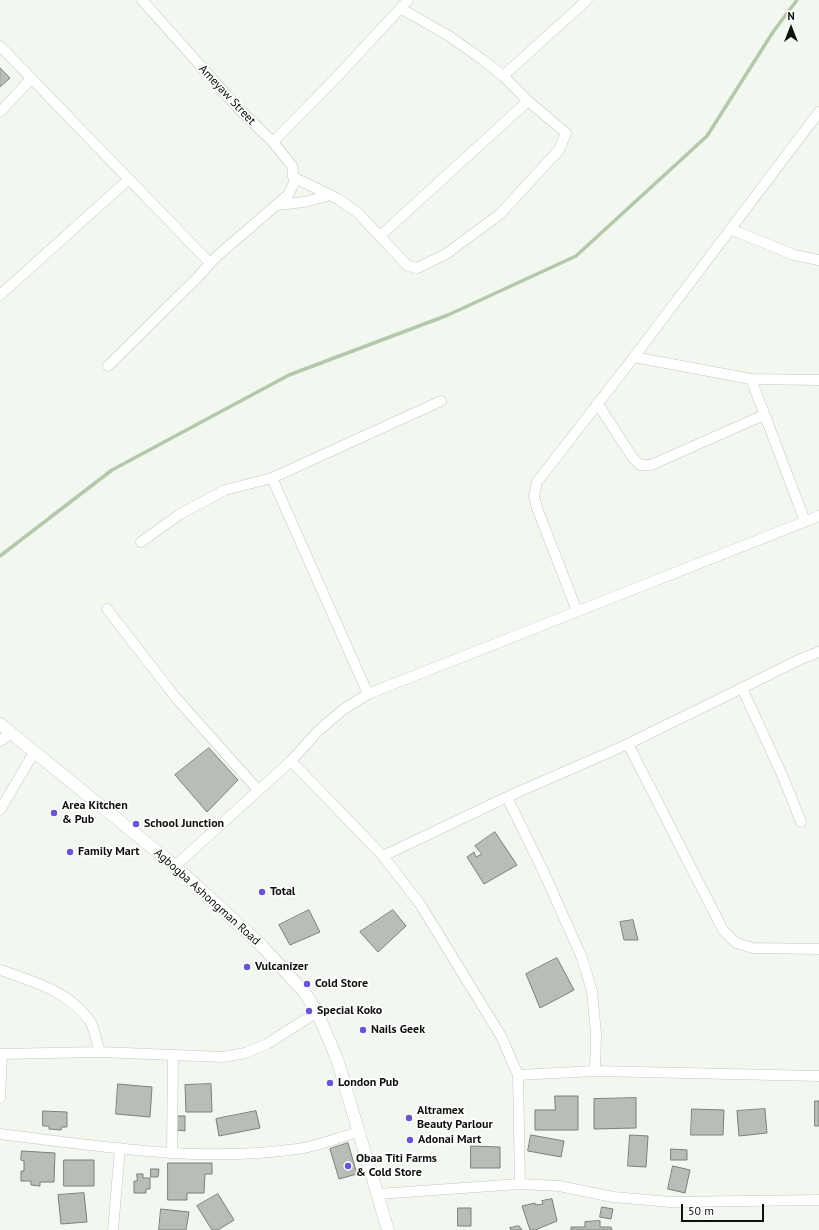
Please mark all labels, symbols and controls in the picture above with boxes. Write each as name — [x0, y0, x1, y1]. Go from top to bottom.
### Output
north arrow — [771, 8, 811, 48]
text: N — [787, 9, 795, 23]
street label: Ameyaw Street — [196, 62, 258, 128]
place label: Area Kitchen & Pub — [62, 799, 128, 827]
marker: Area Kitchen & Pub — [49, 808, 59, 818]
place label: School Junction — [144, 817, 224, 831]
marker: School Junction — [131, 819, 141, 829]
place label: Family Mart — [78, 845, 140, 859]
street label: Agbogba Ashongman Road — [151, 846, 263, 948]
marker: Family Mart — [65, 847, 75, 857]
place label: Total — [270, 885, 295, 899]
marker: Total — [257, 887, 267, 897]
place label: Vulcanizer — [255, 960, 308, 974]
marker: Vulcanizer — [242, 962, 252, 972]
place label: Cold Store — [315, 977, 368, 991]
marker: Cold Store — [302, 979, 312, 989]
place label: Special Koko — [317, 1004, 382, 1018]
marker: Special Koko — [304, 1006, 314, 1016]
place label: Nails Geek — [371, 1023, 425, 1037]
marker: Nails Geek — [358, 1025, 368, 1035]
place label: London Pub — [338, 1076, 399, 1090]
marker: London Pub — [325, 1078, 335, 1088]
place label: Altramex Beauty Parlour — [417, 1104, 493, 1132]
marker: Altramex Beauty Parlour — [404, 1113, 414, 1123]
place label: Adonai Mart — [418, 1133, 481, 1147]
marker: Adonai Mart — [405, 1135, 415, 1145]
place label: Obaa Titi Farms & Cold Store — [356, 1152, 437, 1180]
marker: Obaa Titi Farms & Cold Store — [343, 1161, 353, 1171]
scale bar — [683, 1196, 766, 1222]
text: 50 m — [688, 1203, 714, 1218]

